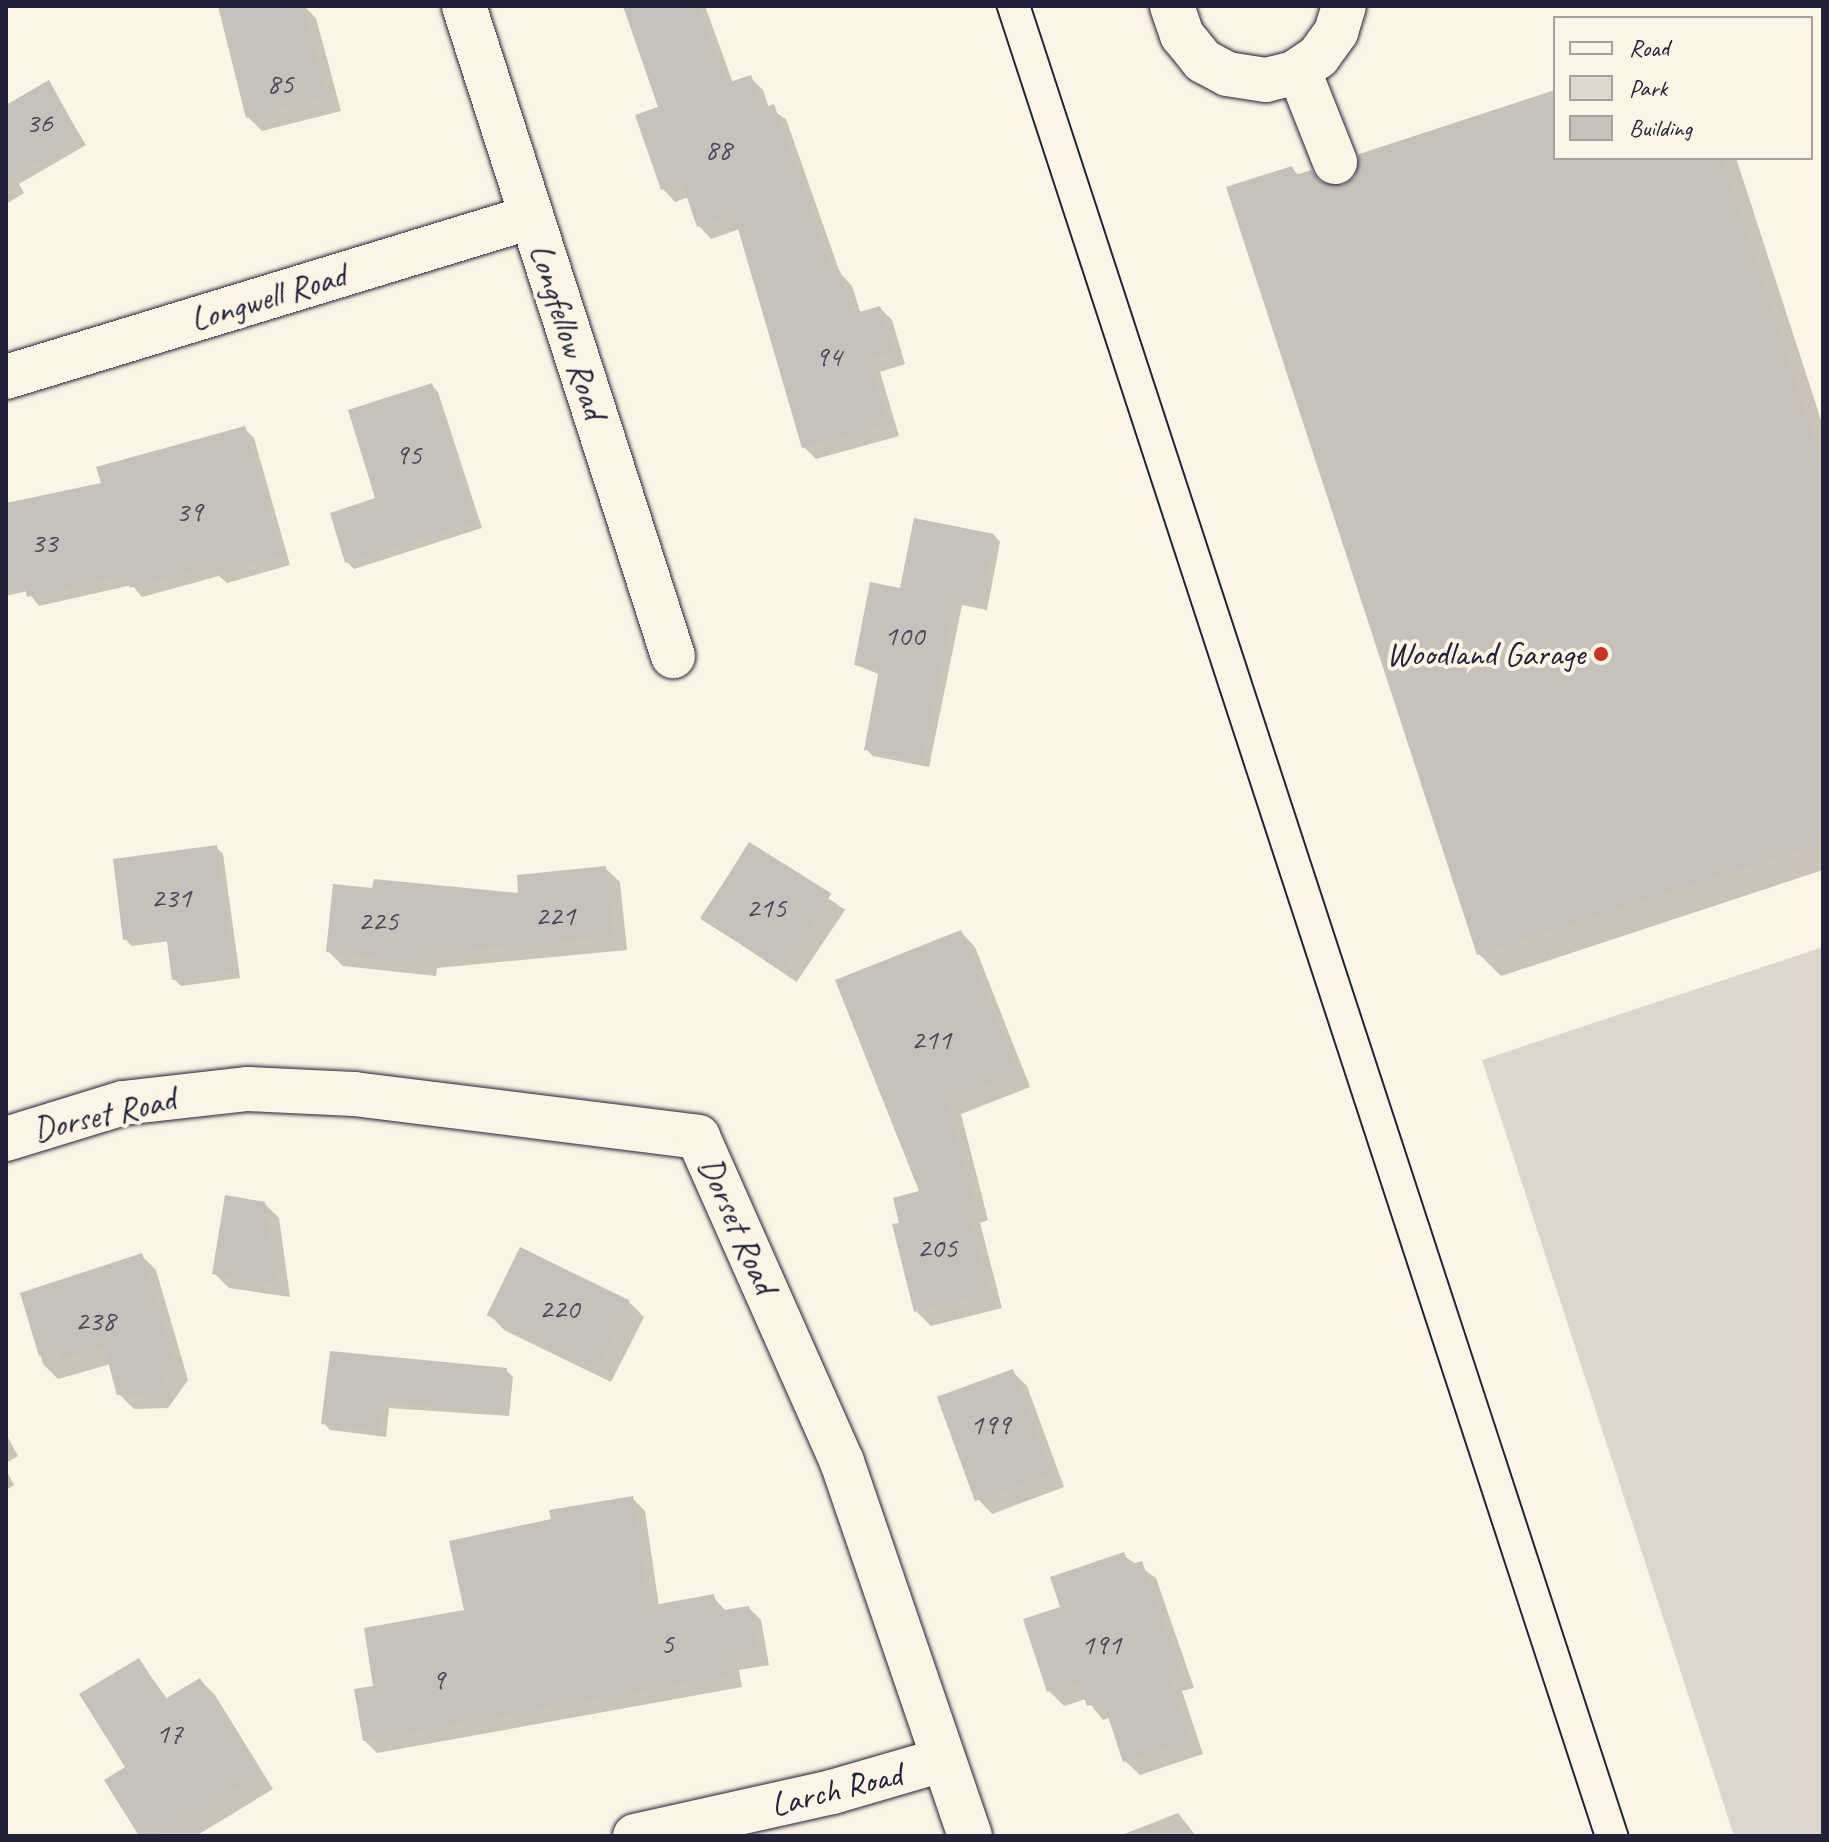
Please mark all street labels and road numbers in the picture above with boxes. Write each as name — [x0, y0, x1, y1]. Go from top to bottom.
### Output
street label: Longfellow Road — [521, 239, 615, 423]
street label: Longwell Road — [186, 254, 350, 340]
street label: Dorset Road — [30, 1078, 178, 1150]
street label: Dorset Road — [690, 1151, 786, 1299]
street label: Larch Road — [766, 1753, 906, 1825]

